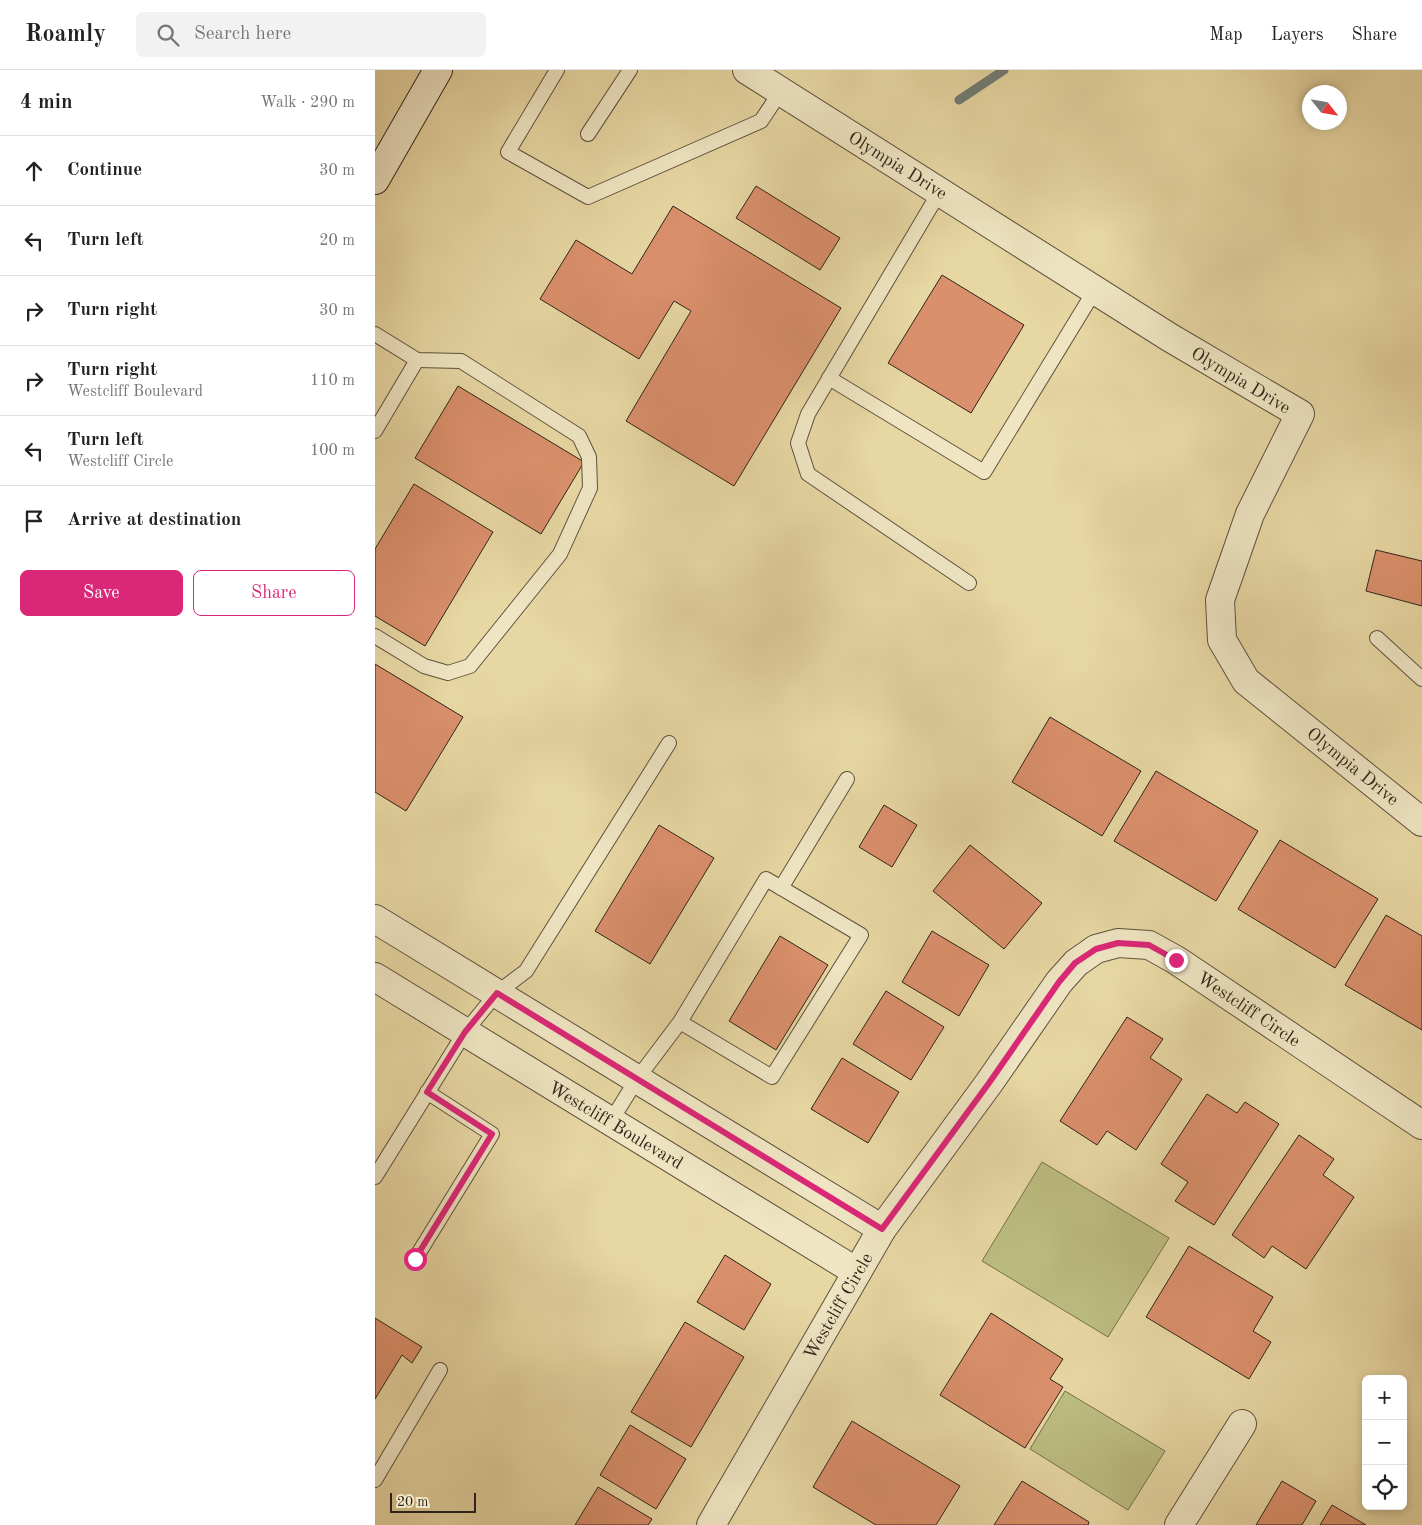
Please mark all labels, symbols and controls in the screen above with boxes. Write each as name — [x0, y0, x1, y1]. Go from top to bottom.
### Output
search box — [136, 12, 486, 57]
icon: search — [154, 21, 182, 49]
text: Roamly — [25, 23, 106, 47]
text: Search here — [194, 25, 291, 44]
text: Map — [1209, 26, 1243, 44]
text: Layers — [1271, 26, 1323, 44]
text: Share — [1351, 26, 1397, 44]
north arrow — [1302, 85, 1347, 130]
text: 4 min — [20, 92, 73, 113]
text: Walk · 290 m — [260, 95, 355, 111]
street label: Olympia Drive — [845, 128, 950, 203]
icon: ahead — [20, 157, 48, 185]
text: Continue — [67, 161, 142, 180]
text: 30 m — [319, 163, 355, 179]
icon: left — [20, 227, 48, 255]
text: Turn left — [67, 231, 144, 250]
text: 20 m — [319, 233, 355, 249]
icon: right — [20, 297, 48, 325]
text: Turn right — [67, 301, 157, 320]
text: 30 m — [319, 303, 355, 319]
street label: Olympia Drive — [1188, 344, 1293, 418]
text: Turn right — [67, 361, 157, 380]
icon: right — [20, 367, 48, 395]
text: 110 m — [310, 373, 355, 389]
text: Westcliff Boulevard — [67, 384, 203, 400]
text: Turn left — [67, 431, 144, 450]
icon: left — [20, 437, 48, 465]
text: 100 m — [310, 443, 355, 459]
text: Westcliff Circle — [67, 454, 173, 470]
icon: arrive — [20, 507, 48, 535]
text: Arrive at destination — [67, 511, 241, 530]
button: Save — [20, 570, 183, 616]
button: Share — [193, 570, 355, 616]
street label: Olympia Drive — [1303, 724, 1402, 809]
route end — [1165, 949, 1188, 972]
street label: Westcliff Circle — [1194, 969, 1303, 1051]
street label: Westcliff Boulevard — [545, 1079, 686, 1173]
route start — [404, 1248, 427, 1271]
street label: Westcliff Circle — [801, 1250, 877, 1363]
map controls — [1362, 1375, 1407, 1510]
button: + — [1362, 1375, 1407, 1420]
button: − — [1362, 1420, 1407, 1465]
button: locate — [1362, 1465, 1407, 1510]
scale bar — [390, 1490, 476, 1513]
text: 20 m — [397, 1495, 428, 1509]

